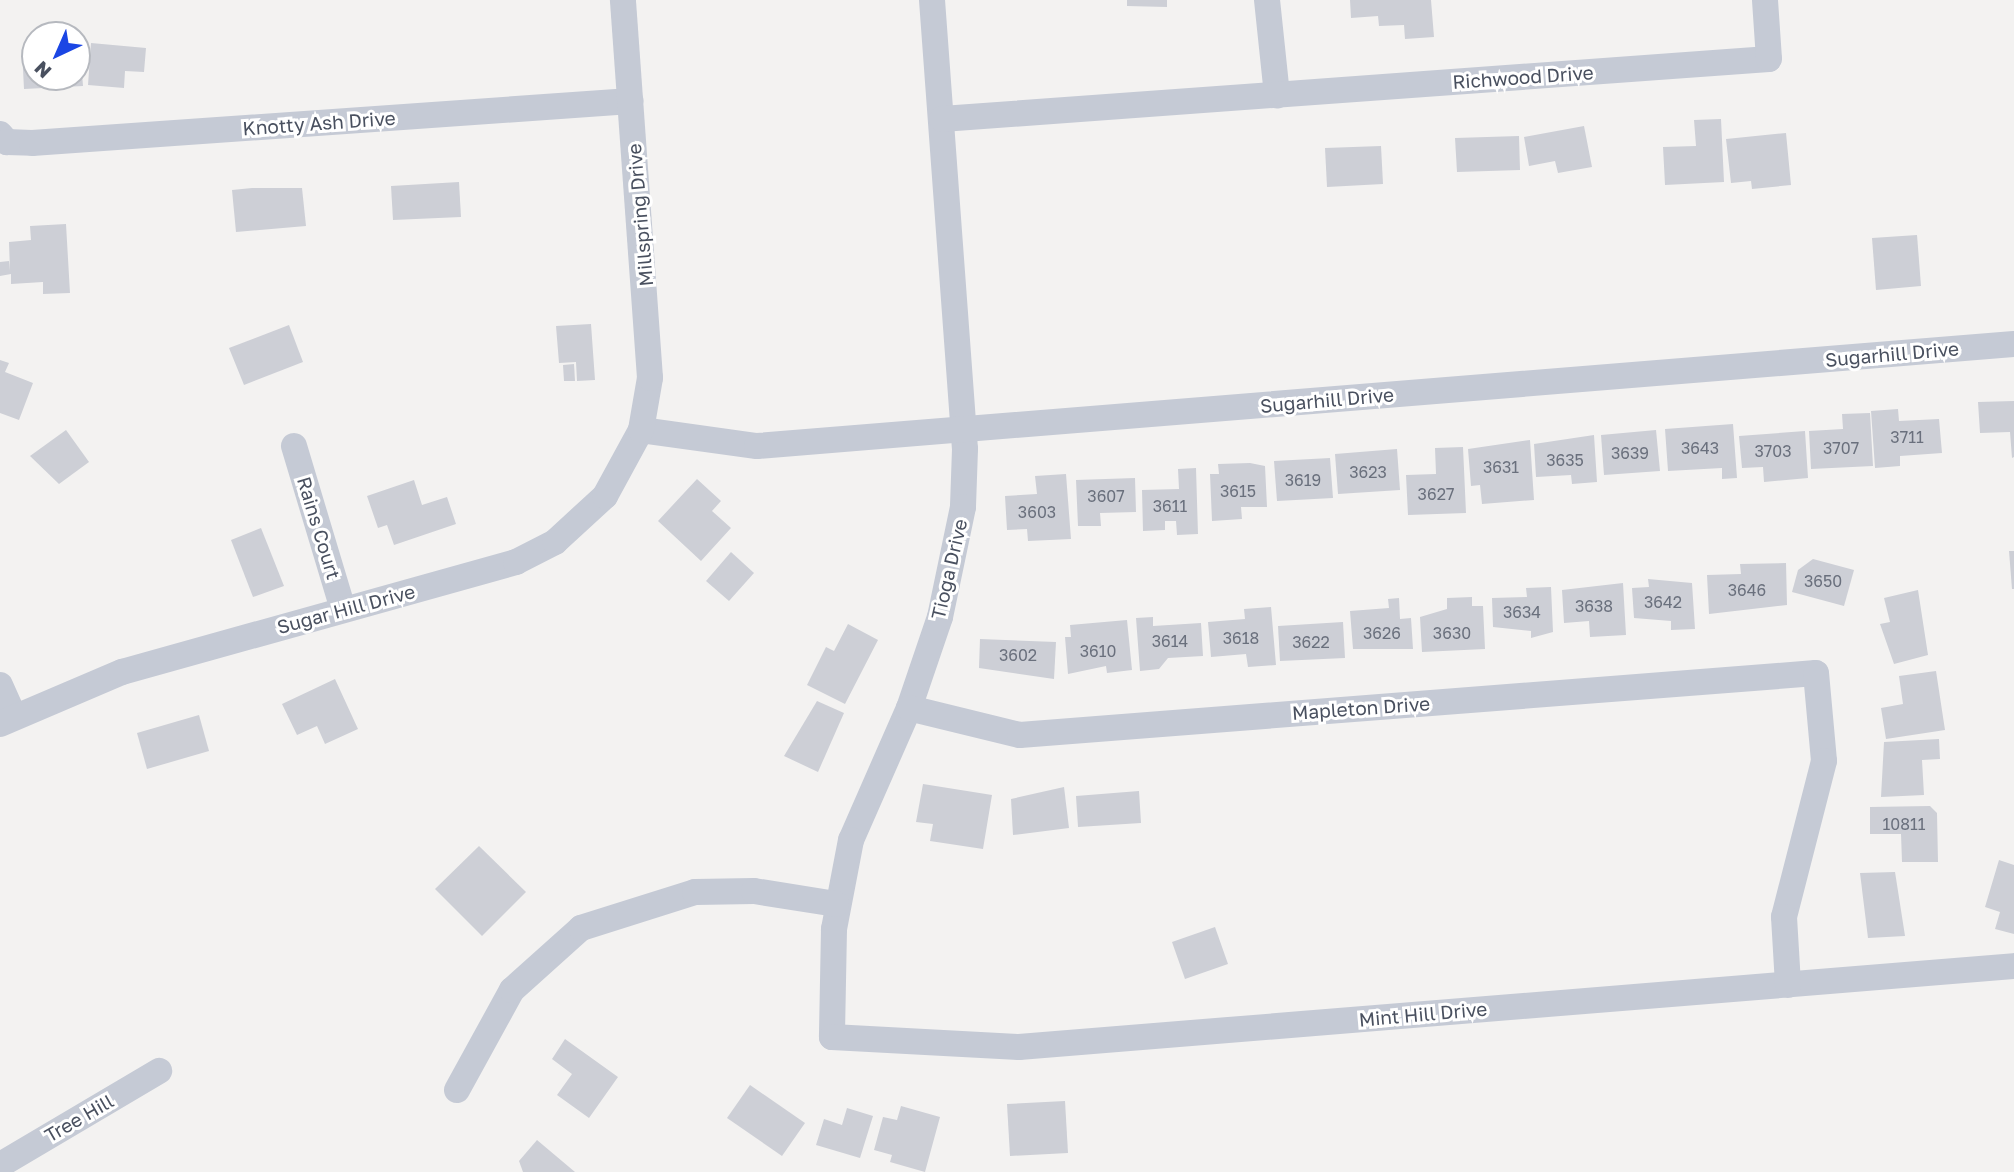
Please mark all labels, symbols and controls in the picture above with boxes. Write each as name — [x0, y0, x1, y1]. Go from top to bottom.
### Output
north arrow — [21, 21, 91, 91]
text: N — [29, 57, 56, 83]
street label: Richwood Drive — [1452, 61, 1594, 93]
street label: Knotty Ash Drive — [242, 106, 396, 140]
street label: Millspring Drive — [622, 143, 658, 287]
street label: Sugarhill Drive — [1824, 337, 1960, 371]
street label: Sugarhill Drive — [1259, 383, 1395, 417]
house number: 3711 — [1890, 427, 1924, 447]
house number: 3643 — [1681, 438, 1719, 458]
house number: 3707 — [1823, 438, 1859, 458]
house number: 3703 — [1754, 441, 1792, 461]
house number: 3639 — [1611, 443, 1649, 463]
house number: 3635 — [1546, 450, 1584, 470]
house number: 3631 — [1483, 457, 1519, 477]
house number: 3623 — [1349, 462, 1387, 482]
house number: 3619 — [1285, 470, 1321, 490]
street label: Rains Court — [293, 474, 345, 582]
house number: 3615 — [1220, 481, 1256, 501]
house number: 3627 — [1418, 484, 1454, 504]
house number: 3607 — [1087, 486, 1125, 506]
house number: 3611 — [1153, 496, 1187, 516]
house number: 3603 — [1018, 502, 1056, 522]
street label: Tioga Drive — [926, 516, 972, 622]
house number: 3650 — [1804, 571, 1842, 591]
street label: Sugar Hill Drive — [275, 580, 417, 638]
house number: 3646 — [1728, 580, 1766, 600]
house number: 3642 — [1644, 592, 1682, 612]
house number: 3638 — [1575, 596, 1613, 616]
house number: 3634 — [1503, 602, 1541, 622]
house number: 3626 — [1363, 623, 1401, 643]
house number: 3630 — [1433, 623, 1471, 643]
house number: 3618 — [1223, 628, 1259, 648]
house number: 3614 — [1152, 631, 1188, 651]
house number: 3622 — [1292, 632, 1330, 652]
house number: 3610 — [1080, 641, 1116, 661]
house number: 3602 — [999, 645, 1037, 665]
street label: Mapleton Drive — [1291, 692, 1431, 724]
house number: 10811 — [1883, 814, 1925, 834]
street label: Mint Hill Drive — [1358, 997, 1488, 1031]
street label: Tree Hill — [40, 1089, 118, 1147]

